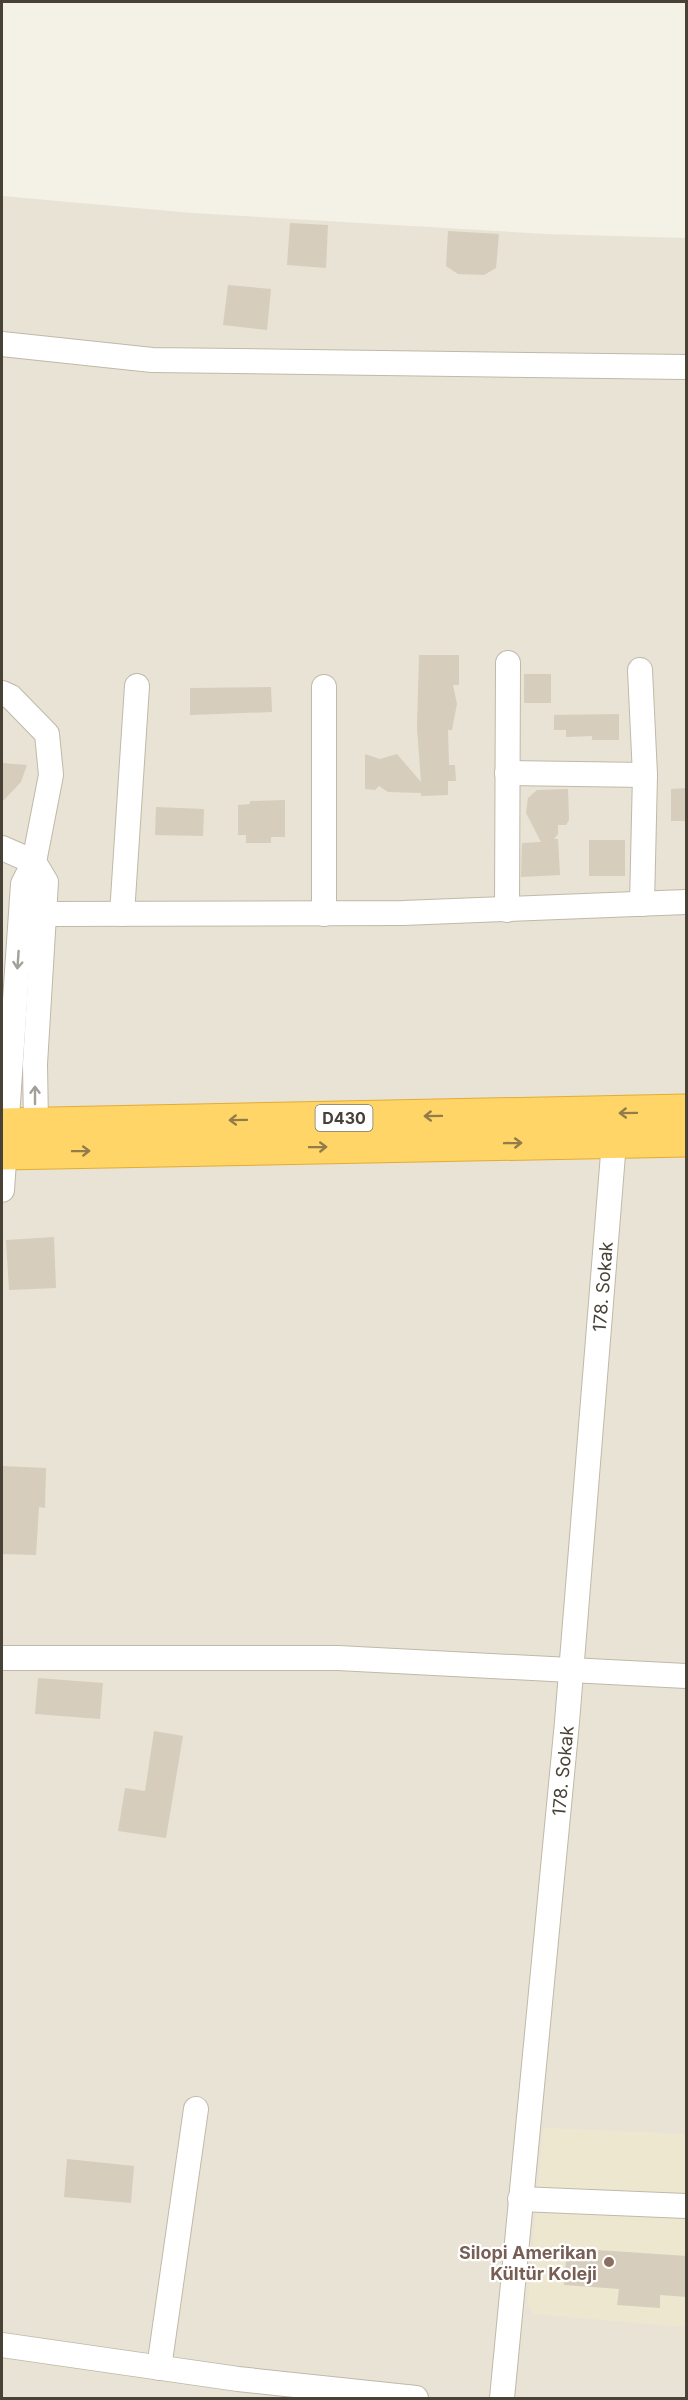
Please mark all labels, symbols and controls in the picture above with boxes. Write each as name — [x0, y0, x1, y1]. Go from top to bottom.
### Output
one-way arrow — [12, 950, 23, 969]
one-way arrow — [29, 1085, 41, 1105]
road number: D430 — [316, 1105, 372, 1131]
one-way arrow — [619, 1107, 639, 1118]
one-way arrow — [424, 1110, 444, 1122]
one-way arrow — [229, 1114, 249, 1126]
one-way arrow — [502, 1138, 522, 1149]
one-way arrow — [307, 1141, 327, 1153]
one-way arrow — [70, 1145, 90, 1157]
street label: 178. Sokak — [588, 1240, 616, 1332]
street label: 178. Sokak — [548, 1725, 577, 1817]
place label: Silopi Amerikan Kültür Koleji — [459, 2242, 597, 2284]
marker: Silopi Amerikan Kültür Koleji — [602, 2255, 616, 2269]

